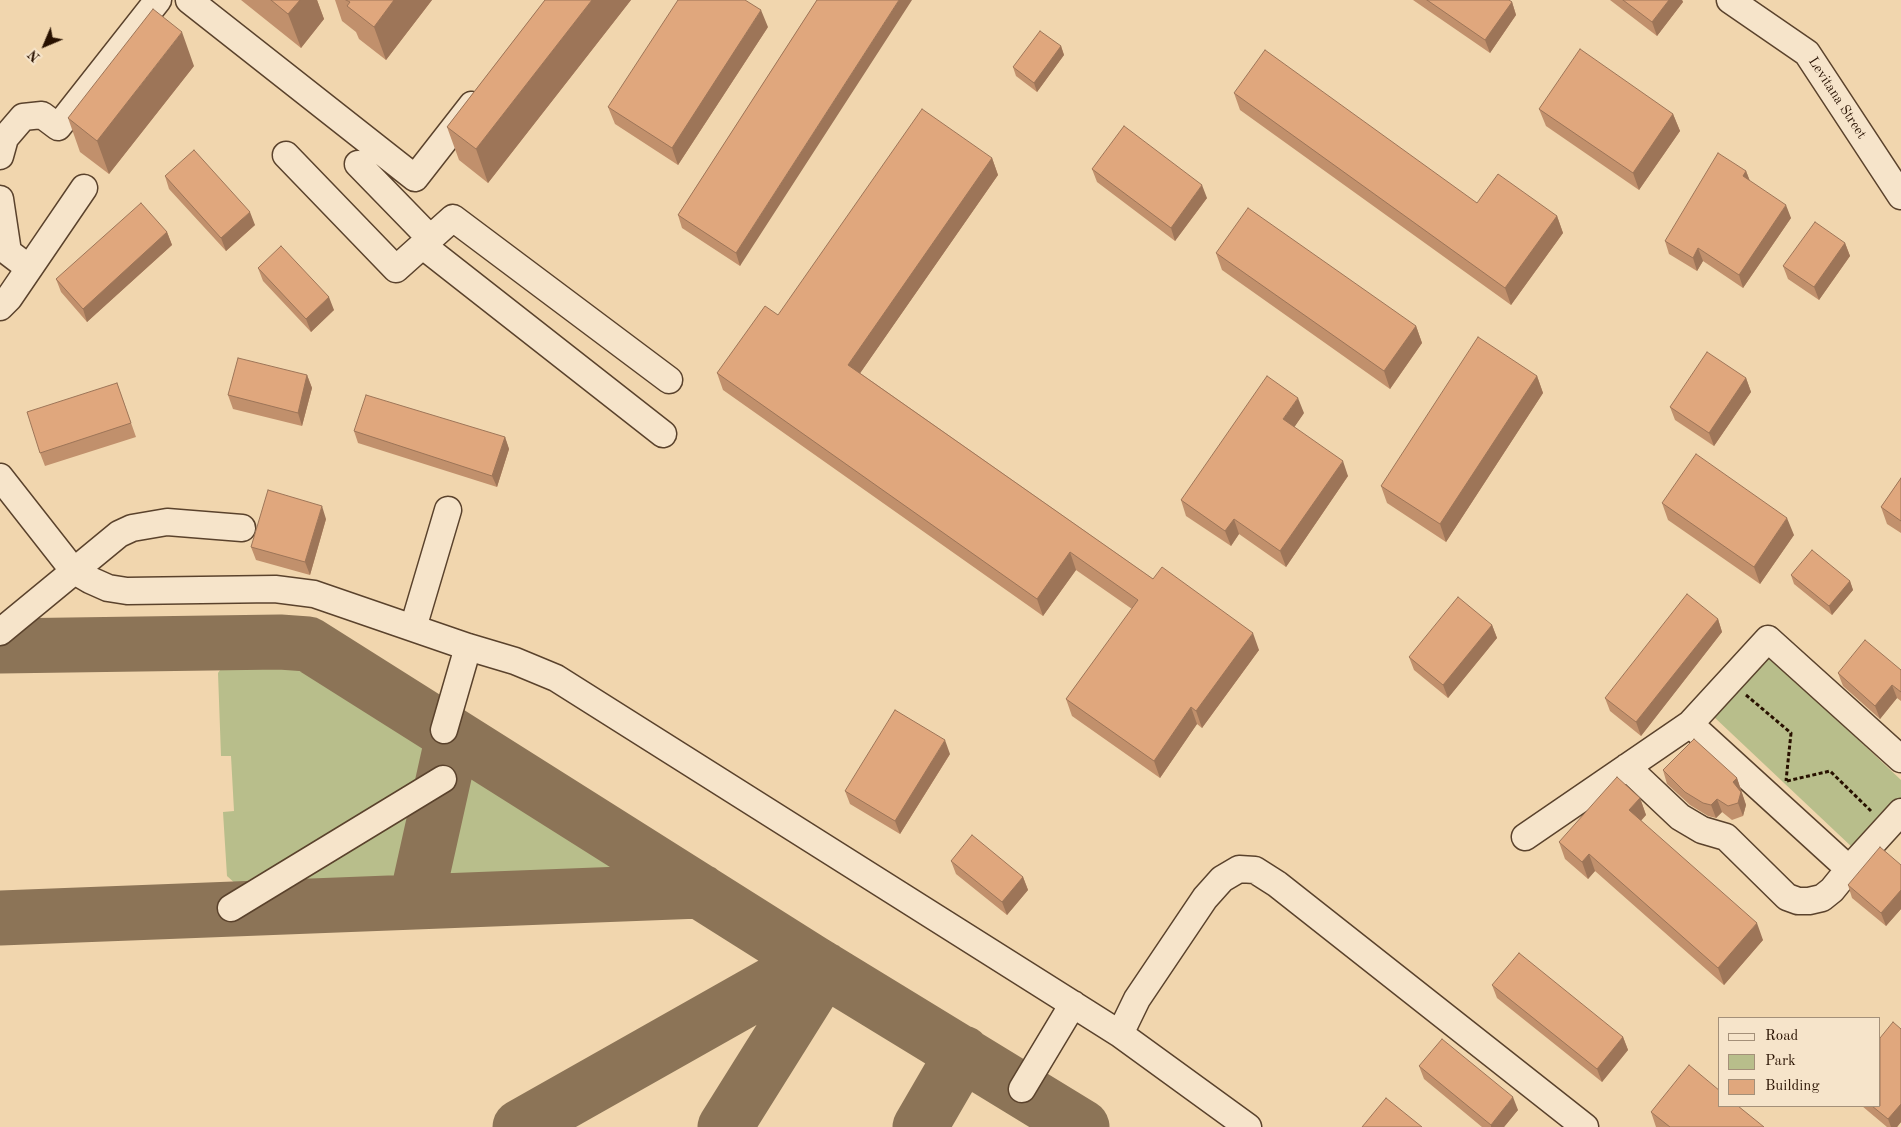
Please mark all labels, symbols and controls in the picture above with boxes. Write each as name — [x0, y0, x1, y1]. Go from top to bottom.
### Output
north arrow — [20, 20, 70, 70]
text: N — [26, 47, 43, 64]
street label: Levitana Street — [1804, 54, 1870, 142]
legend — [1718, 1017, 1881, 1107]
text: Road — [1765, 1029, 1798, 1044]
text: Park — [1765, 1054, 1796, 1069]
text: Building — [1765, 1079, 1820, 1094]

